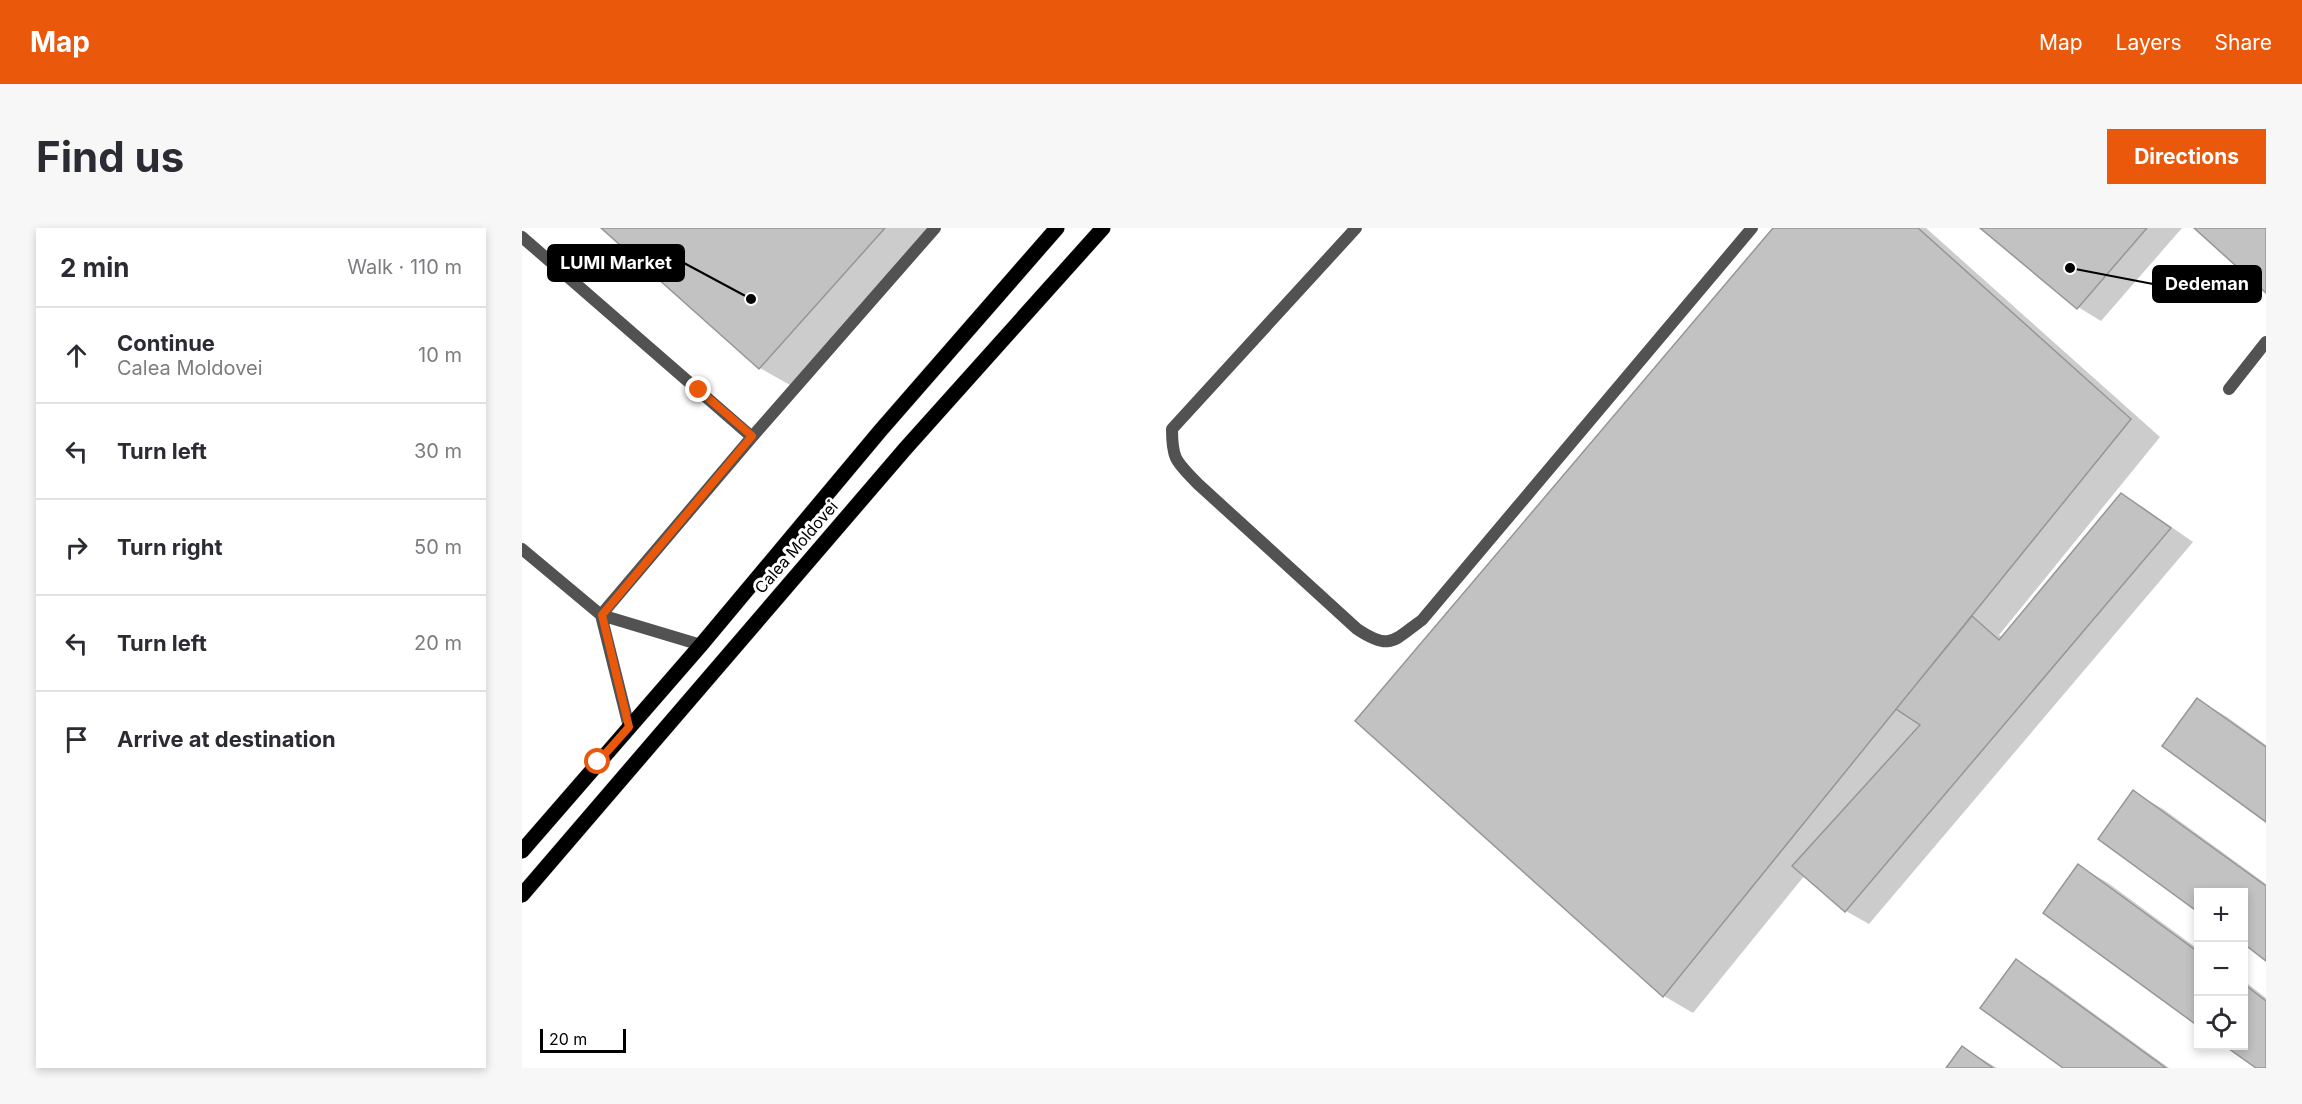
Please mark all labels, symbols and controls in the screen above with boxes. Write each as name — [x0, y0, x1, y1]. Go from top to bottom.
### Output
text: Map — [30, 25, 90, 59]
text: Map — [2039, 30, 2083, 55]
text: Layers — [2116, 30, 2182, 55]
text: Share — [2215, 30, 2272, 55]
button: Directions — [2107, 129, 2266, 184]
text: Find us — [36, 131, 184, 182]
callout: LUMI Market — [548, 245, 684, 281]
text: 2 min — [60, 252, 130, 283]
text: LUMI Market — [560, 252, 672, 273]
text: Walk · 110 m — [347, 255, 462, 279]
callout: Dedeman — [2153, 266, 2261, 302]
text: Dedeman — [2165, 273, 2249, 294]
text: Continue — [117, 330, 215, 356]
icon: ahead — [60, 339, 93, 372]
text: 10 m — [418, 343, 462, 367]
text: Calea Moldovei — [117, 356, 263, 380]
route end — [685, 376, 711, 402]
icon: left — [60, 435, 93, 468]
text: Turn left — [117, 438, 207, 464]
text: 30 m — [414, 439, 462, 463]
street label: Calea Moldovei — [750, 497, 842, 597]
icon: right — [60, 531, 93, 564]
text: Turn right — [117, 534, 223, 560]
text: 50 m — [414, 535, 462, 559]
icon: left — [60, 627, 93, 660]
text: Turn left — [117, 630, 207, 656]
text: 20 m — [414, 631, 462, 655]
icon: arrive — [60, 723, 93, 756]
text: Arrive at destination — [117, 726, 336, 752]
route start — [584, 748, 610, 774]
map controls — [2194, 888, 2248, 1050]
button: + — [2194, 888, 2248, 942]
button: − — [2194, 942, 2248, 996]
button: locate — [2194, 996, 2248, 1050]
scale bar — [540, 1026, 626, 1054]
text: 20 m — [549, 1029, 587, 1049]

